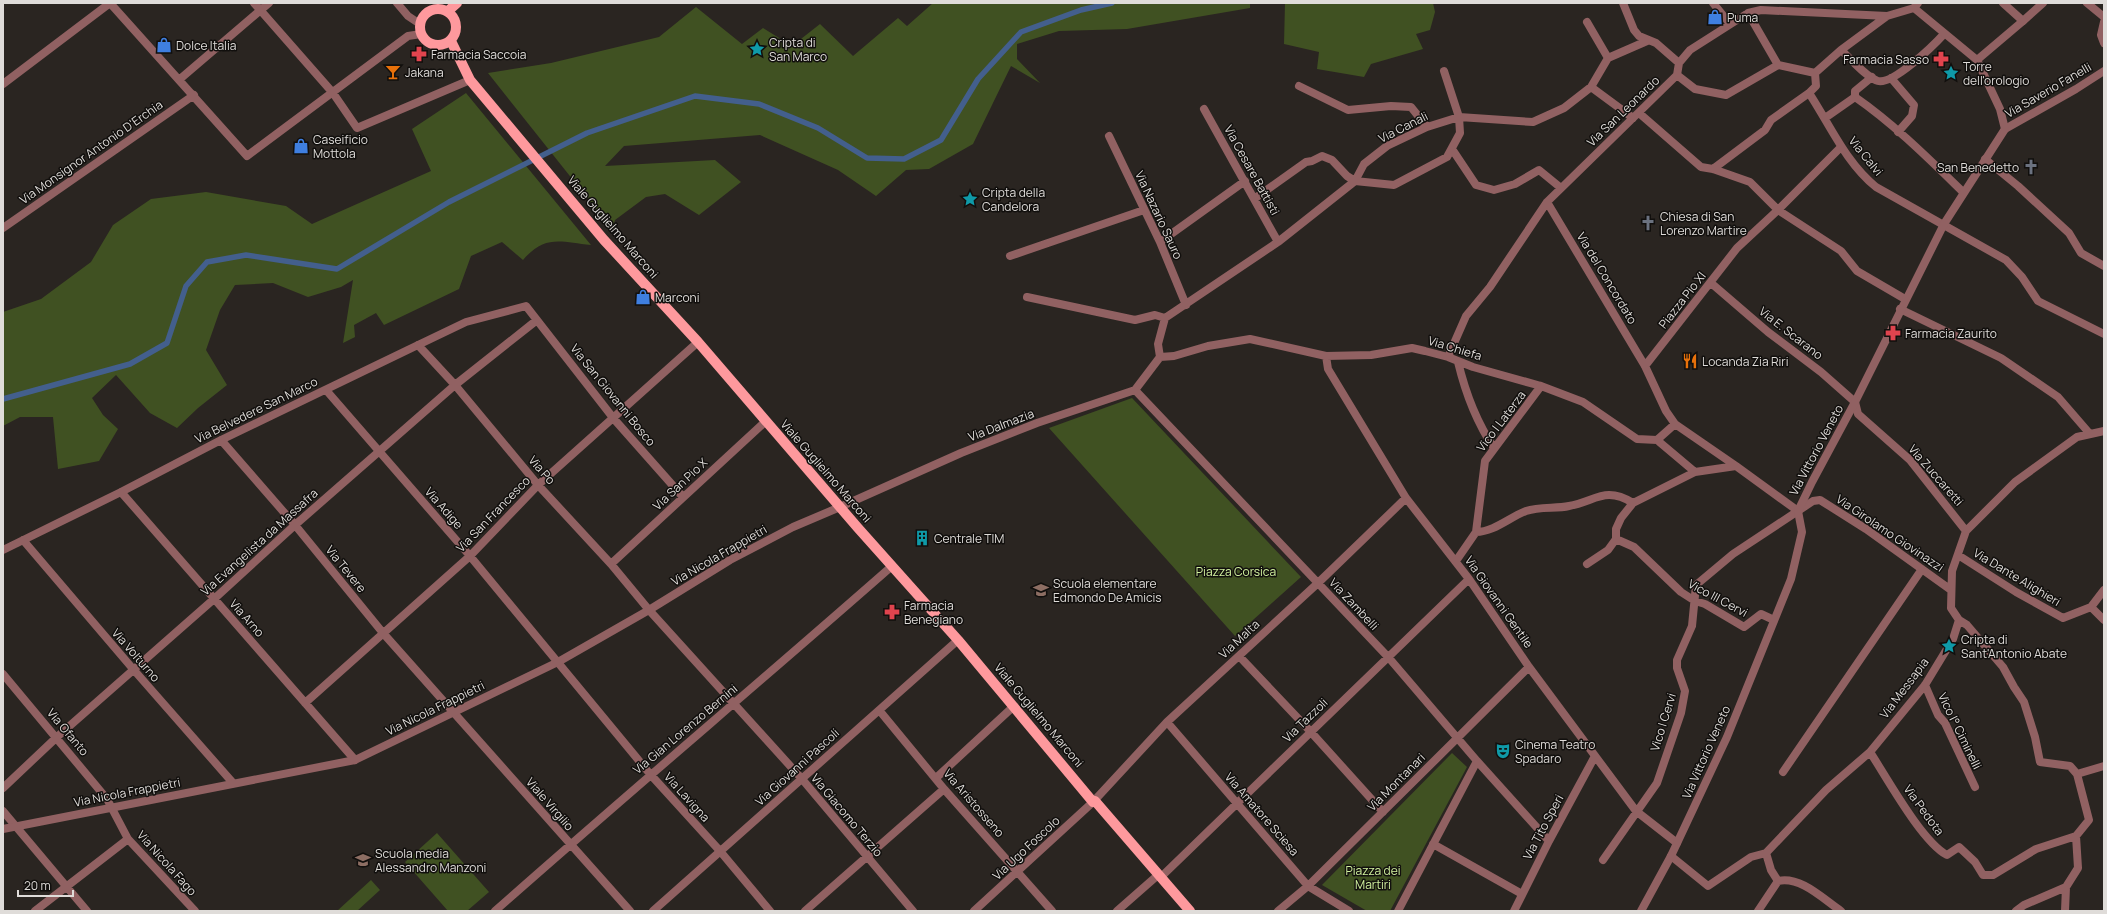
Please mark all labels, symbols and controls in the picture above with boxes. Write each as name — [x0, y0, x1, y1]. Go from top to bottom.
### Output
shop icon: Puma — [1706, 8, 1724, 26]
place label: Puma — [1727, 9, 1758, 26]
place label: Cripta di San Marco — [769, 34, 827, 65]
shop icon: Dolce Italia — [155, 36, 173, 54]
place label: Dolce Italia — [176, 37, 236, 54]
place icon: Cripta di San Marco — [748, 40, 766, 58]
pharmacy icon: Farmacia Saccoia — [410, 45, 428, 63]
place label: Farmacia Saccoia — [431, 46, 527, 63]
pharmacy icon: Farmacia Sasso — [1932, 50, 1950, 68]
place label: Farmacia Sasso — [1843, 51, 1929, 68]
place label: Torre dell'orologio — [1963, 58, 2029, 89]
street label: Via Saverio Fanelli — [2002, 58, 2094, 122]
bar icon: Jakana — [384, 63, 402, 81]
place label: Jakana — [405, 64, 444, 81]
place icon: Torre dell'orologio — [1942, 64, 1960, 82]
street label: Via San Leonardo — [1583, 72, 1663, 150]
street label: Via Monsignor Antonio D'Erchia — [16, 96, 166, 208]
street label: Via Canali — [1375, 107, 1431, 147]
street label: Via Cesare Battisti — [1220, 122, 1284, 218]
place label: Caseificio Mottola — [313, 131, 368, 162]
street label: Via Calvi — [1845, 133, 1887, 179]
shop icon: Caseificio Mottola — [292, 137, 310, 155]
church icon: San Benedetto — [2022, 158, 2040, 176]
place label: San Benedetto — [1937, 159, 2019, 176]
street label: Via Nazario Sauro — [1131, 168, 1187, 262]
street label: Viale Guglielmo Marconi — [564, 172, 662, 282]
place label: Cripta della Candelora — [982, 184, 1045, 215]
place icon: Cripta della Candelora — [961, 190, 979, 208]
place label: Chiesa di San Lorenzo Martire — [1660, 208, 1747, 239]
church icon: Chiesa di San Lorenzo Martire — [1639, 214, 1657, 232]
street label: Via del Concordato — [1573, 229, 1641, 327]
street label: Piazza Pio XI — [1654, 268, 1710, 332]
shop icon: Marconi — [634, 288, 652, 306]
place label: Marconi — [655, 289, 699, 306]
street label: Via E. Scarano — [1756, 303, 1826, 363]
pharmacy icon: Farmacia Zaurito — [1884, 324, 1902, 342]
place label: Farmacia Zaurito — [1905, 325, 1997, 342]
street label: Via Chiefa — [1426, 332, 1484, 364]
street label: Via San Giovanni Bosco — [567, 340, 659, 450]
restaurant icon: Locanda Zia Riri — [1681, 352, 1699, 370]
place label: Locanda Zia Riri — [1702, 353, 1789, 370]
street label: Via Belvedere San Marco — [192, 373, 320, 447]
street label: Vico I Laterza — [1472, 387, 1530, 455]
street label: Via Vittorio Veneto — [1785, 402, 1847, 498]
street label: Via Dalmazia — [966, 405, 1036, 445]
street label: Viale Guglielmo Marconi — [777, 416, 875, 526]
street label: Via Zuccaretti — [1905, 441, 1967, 509]
street label: Via Po — [525, 452, 559, 488]
street label: Via San Pio X — [649, 454, 712, 514]
street label: Via San Francesco — [452, 472, 534, 556]
street label: Via Adige — [421, 483, 467, 533]
street label: Via Evangelista da Massafra — [197, 485, 321, 599]
street label: Via Girolamo Giovinazzi — [1833, 490, 1947, 576]
street label: Via Nicola Frappietri — [668, 521, 770, 589]
building icon: Centrale TIM — [913, 529, 931, 547]
place label: Centrale TIM — [934, 530, 1004, 547]
street label: Via Tevere — [322, 542, 370, 596]
street label: Via Dante Alighieri — [1970, 544, 2064, 610]
street label: Via Giovanni Gentile — [1461, 553, 1537, 651]
park label: Piazza Corsica — [1196, 563, 1276, 580]
street label: Via Zambelli — [1325, 574, 1383, 634]
place label: Scuola elementare Edmondo De Amicis — [1053, 575, 1162, 606]
street label: Vico III Cervi — [1685, 575, 1751, 621]
school or university icon: Scuola elementare Edmondo De Amicis — [1032, 581, 1050, 599]
street label: Via Arno — [226, 595, 268, 641]
place label: Farmacia Benegiano — [904, 597, 963, 628]
pharmacy icon: Farmacia Benegiano — [883, 603, 901, 621]
street label: Via Malta — [1215, 616, 1263, 662]
street label: Via Volturno — [108, 625, 164, 685]
place label: Cripta di Sant'Antonio Abate — [1961, 631, 2067, 662]
place icon: Cripta di Sant'Antonio Abate — [1940, 637, 1958, 655]
street label: Via Messapia — [1876, 654, 1932, 722]
street label: Viale Guglielmo Marconi — [990, 659, 1088, 771]
street label: Via Nicola Frappietri — [383, 677, 487, 739]
street label: Via Gian Lorenzo Bernini — [629, 680, 741, 778]
street label: Vico I° Ciminelli — [1934, 690, 1986, 772]
street label: Vico I Cervi — [1646, 691, 1680, 753]
street label: Via Tazzoli — [1279, 694, 1331, 746]
street label: Via Vittorio Veneto — [1678, 703, 1734, 801]
street label: Via Ofanto — [43, 705, 93, 759]
street label: Via Giovanni Pascoli — [751, 725, 843, 809]
place label: Cinema Teatro Spadaro — [1515, 736, 1595, 767]
theatre icon: Cinema Teatro Spadaro — [1494, 742, 1512, 760]
street label: Via Montanari — [1363, 749, 1429, 815]
street label: Via Aristosseno — [940, 765, 1008, 841]
street label: Via Lavigna — [660, 769, 714, 825]
street label: Via Amatore Sciesa — [1221, 769, 1303, 859]
street label: Via Giacomo Terzio — [807, 770, 887, 860]
street label: Via Nicola Frappietri — [72, 773, 182, 811]
street label: Viale Virgilio — [522, 774, 578, 834]
street label: Via Pedota — [1900, 781, 1948, 839]
street label: Via Tito Speri — [1519, 791, 1567, 863]
street label: Via Ugo Foscolo — [989, 812, 1063, 884]
street label: Via Nicola Fago — [133, 827, 201, 899]
place label: Scuola media Alessandro Manzoni — [375, 845, 486, 876]
school or university icon: Scuola media Alessandro Manzoni — [354, 851, 372, 869]
park label: Piazza dei Martiri — [1345, 862, 1401, 893]
scale bar — [18, 872, 73, 898]
text: 20 m — [24, 877, 51, 894]

